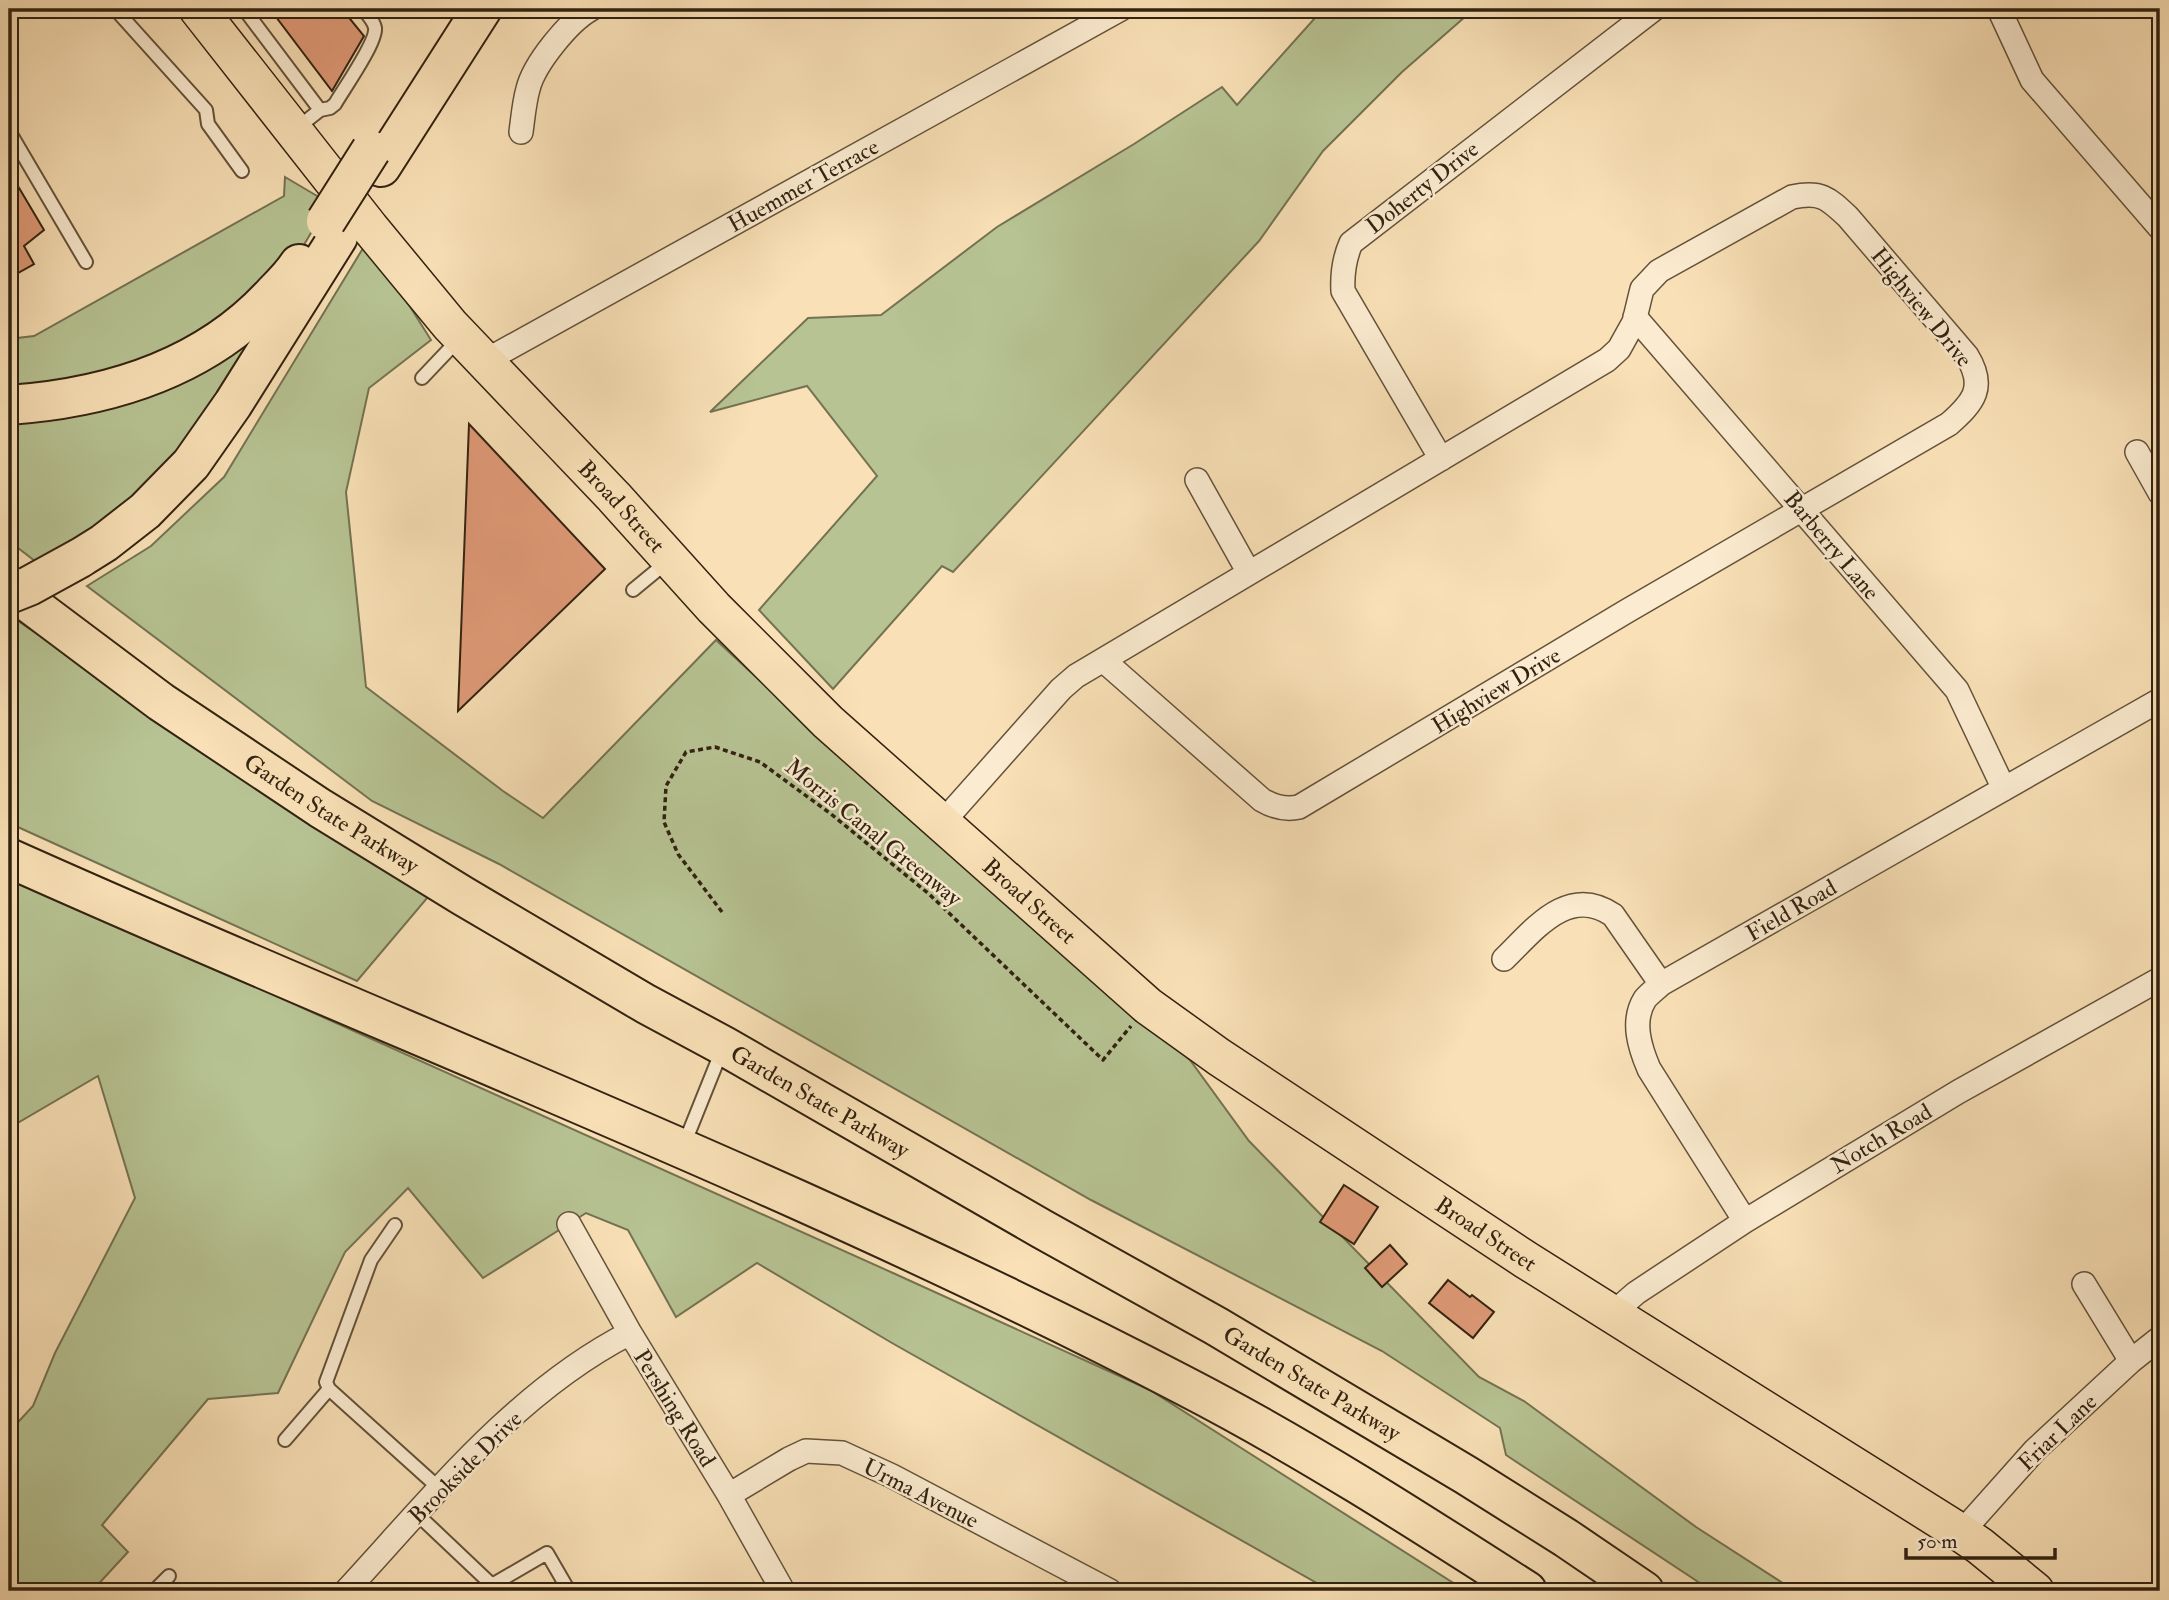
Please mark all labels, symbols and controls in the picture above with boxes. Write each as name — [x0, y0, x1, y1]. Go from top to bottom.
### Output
street label: Huemmer Terrace — [723, 132, 884, 239]
street label: Doherty Drive — [1360, 134, 1485, 240]
street label: Highview Drive — [1865, 242, 1979, 373]
street label: Broad Street — [572, 454, 671, 559]
street label: Barberry Lane — [1778, 485, 1886, 606]
street label: Highview Drive — [1427, 640, 1566, 740]
street label: Garden State Parkway — [238, 748, 425, 881]
street label: Morris Canal Greenway — [779, 752, 969, 913]
street label: Broad Street — [976, 852, 1082, 951]
street label: Field Road — [1741, 873, 1842, 948]
street label: Garden State Parkway — [725, 1039, 915, 1165]
street label: Notch Road — [1825, 1097, 1937, 1180]
street label: Broad Street — [1430, 1190, 1542, 1278]
street label: Garden State Parkway — [1218, 1320, 1407, 1448]
street label: Pershing Road — [627, 1344, 722, 1472]
street label: Friar Lane — [2012, 1387, 2103, 1477]
street label: Brookside Drive — [403, 1404, 528, 1530]
street label: Urma Avenue — [858, 1452, 984, 1535]
scale bar — [1906, 1516, 2055, 1560]
text: 50 m — [1917, 1528, 1958, 1555]

